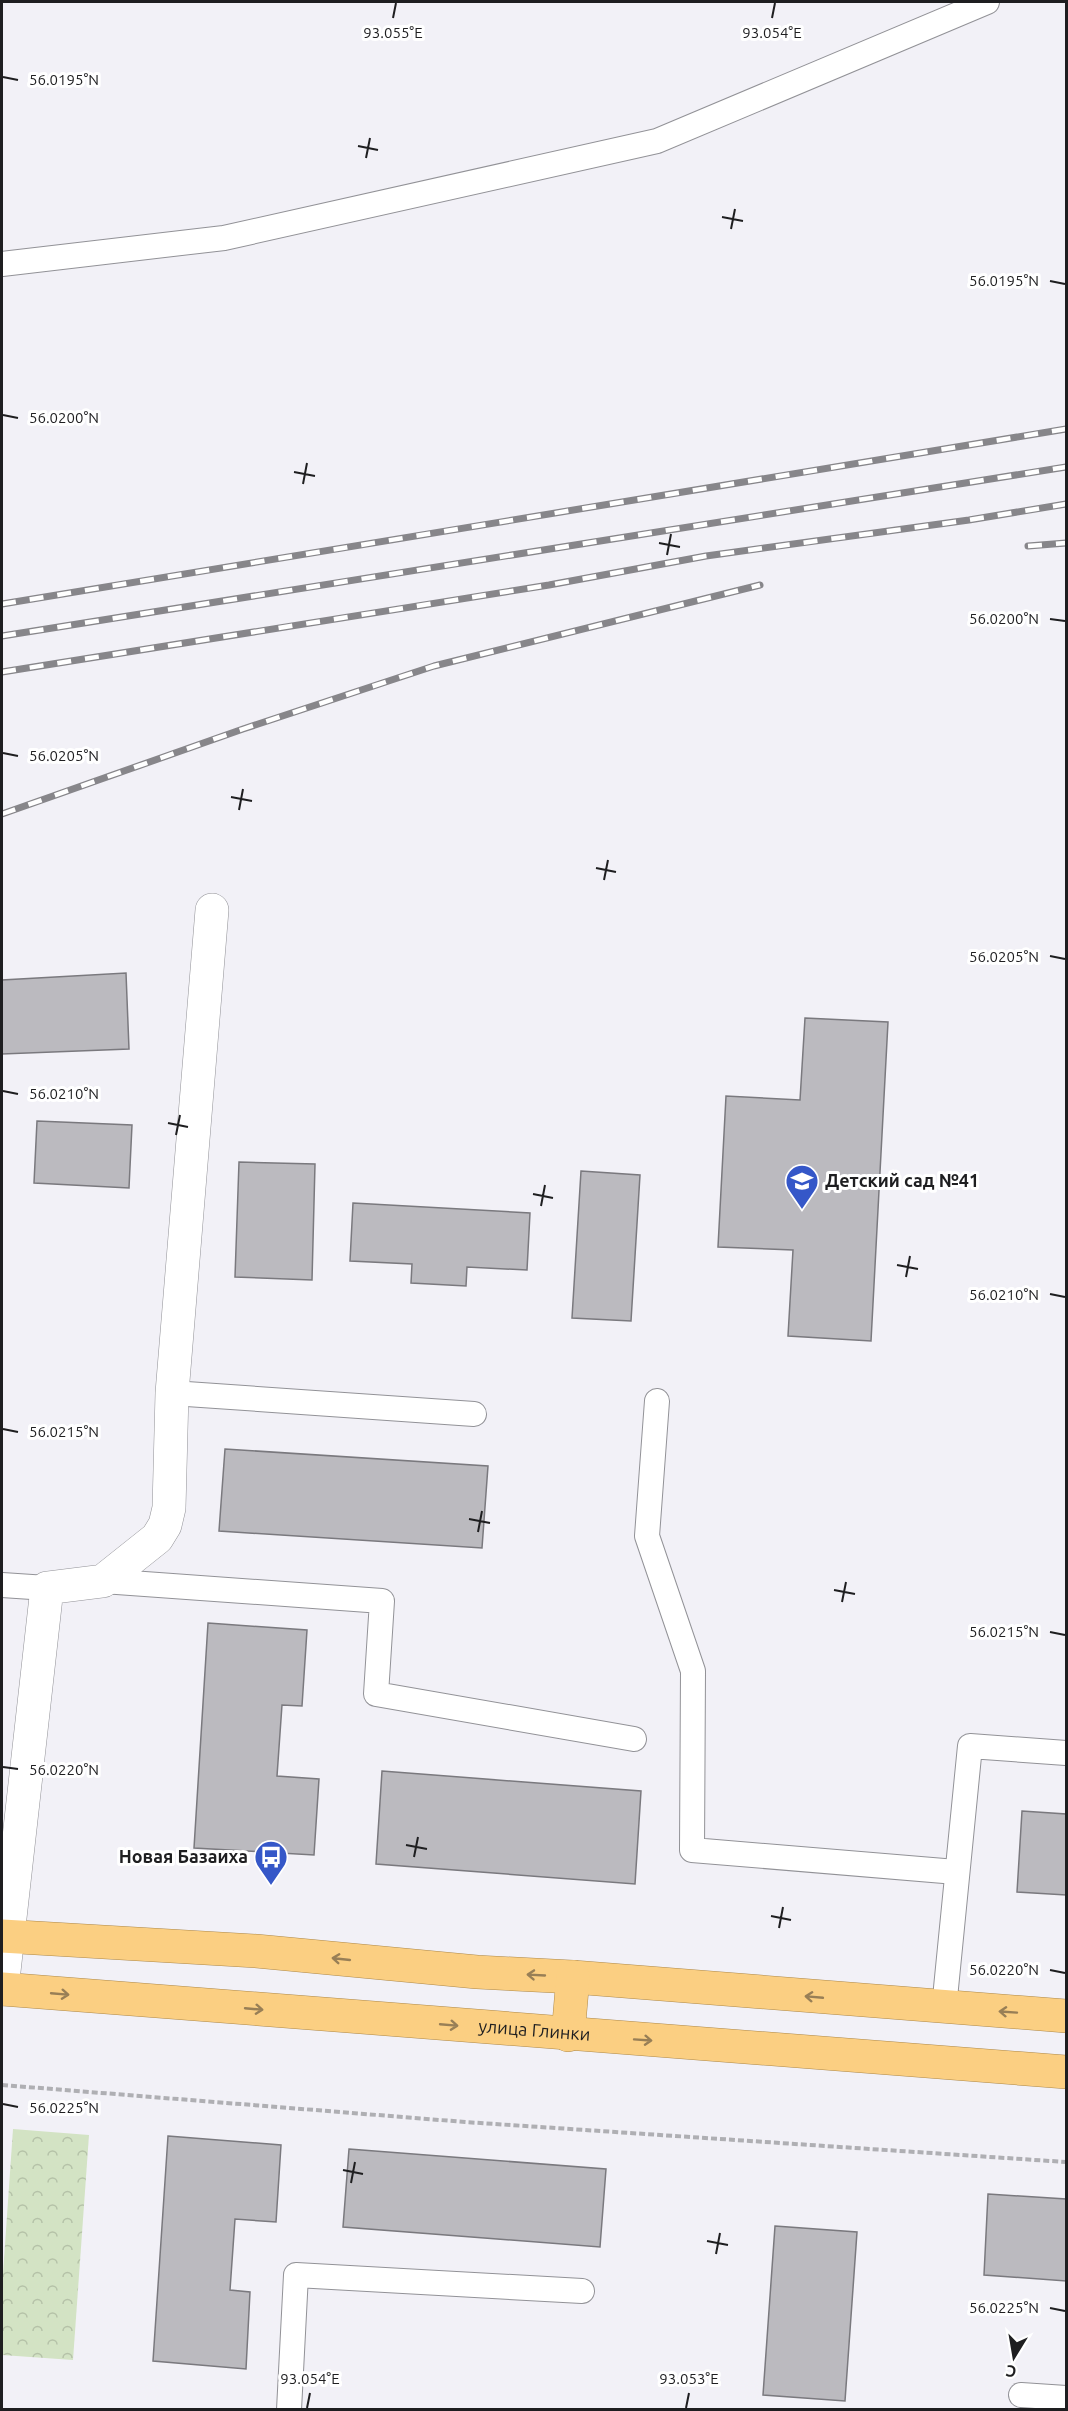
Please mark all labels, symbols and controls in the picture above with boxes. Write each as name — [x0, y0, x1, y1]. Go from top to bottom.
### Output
text: 93.055°E — [363, 24, 423, 41]
text: 93.054°E — [742, 24, 802, 41]
text: 56.0195°N — [29, 71, 99, 88]
text: 56.0195°N — [969, 272, 1039, 289]
text: 56.0200°N — [29, 409, 99, 426]
text: 56.0200°N — [969, 610, 1039, 627]
text: 56.0205°N — [29, 747, 99, 764]
text: 56.0205°N — [969, 948, 1039, 965]
text: 56.0210°N — [29, 1085, 99, 1102]
school or university icon: Детский сад №41 — [784, 1163, 820, 1210]
place label: Детский сад №41 — [825, 1170, 979, 1190]
text: 56.0210°N — [969, 1286, 1039, 1303]
text: 56.0215°N — [29, 1423, 99, 1440]
text: 56.0215°N — [969, 1623, 1039, 1640]
text: 56.0220°N — [29, 1761, 99, 1778]
bus stop icon: Новая Базаиха — [253, 1839, 289, 1886]
place label: Новая Базаиха — [119, 1846, 248, 1866]
one-way arrow — [332, 1953, 352, 1964]
text: 56.0220°N — [969, 1961, 1039, 1978]
one-way arrow — [526, 1970, 546, 1981]
one-way arrow — [49, 1989, 69, 2000]
one-way arrow — [804, 1991, 824, 2002]
one-way arrow — [244, 2004, 264, 2015]
one-way arrow — [999, 2006, 1019, 2017]
street label: улица Глинки — [478, 2015, 591, 2044]
one-way arrow — [438, 2020, 458, 2031]
one-way arrow — [633, 2035, 652, 2046]
text: 56.0225°N — [29, 2099, 99, 2116]
text: 56.0225°N — [969, 2299, 1039, 2316]
north arrow — [984, 2327, 1044, 2387]
text: С — [1004, 2362, 1018, 2382]
text: 93.054°E — [280, 2370, 340, 2387]
text: 93.053°E — [659, 2370, 719, 2387]

